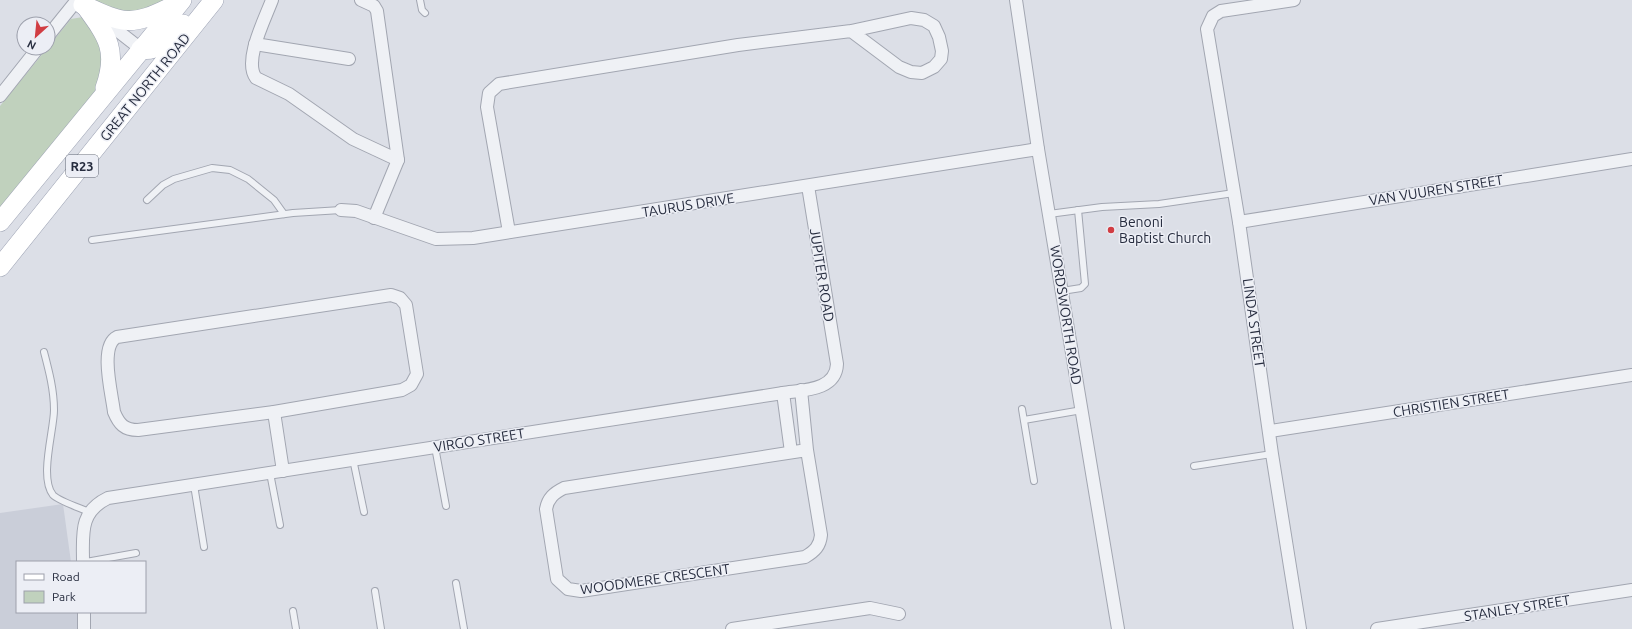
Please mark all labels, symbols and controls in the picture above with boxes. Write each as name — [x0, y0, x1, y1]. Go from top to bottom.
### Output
north arrow — [16, 16, 56, 56]
street label: GREAT NORTH ROAD — [97, 30, 193, 144]
text: N — [25, 38, 38, 52]
road number: R23 — [66, 155, 98, 177]
street label: VAN VUUREN STREET — [1368, 171, 1504, 209]
street label: TAURUS DRIVE — [641, 190, 736, 220]
place label: Benoni Baptist Church — [1119, 214, 1211, 246]
marker: Benoni Baptist Church — [1106, 225, 1116, 235]
street label: JUPITER ROAD — [807, 227, 837, 323]
street label: WORDSWORTH ROAD — [1047, 244, 1085, 386]
street label: LINDA STREET — [1240, 277, 1268, 369]
street label: CHRISTIEN STREET — [1392, 386, 1511, 420]
street label: VIRGO STREET — [432, 425, 526, 455]
legend — [16, 561, 146, 613]
street label: WOODMERE CRESCENT — [579, 561, 731, 597]
text: Road — [52, 570, 80, 583]
text: Park — [52, 590, 76, 603]
street label: STANLEY STREET — [1463, 592, 1571, 624]

